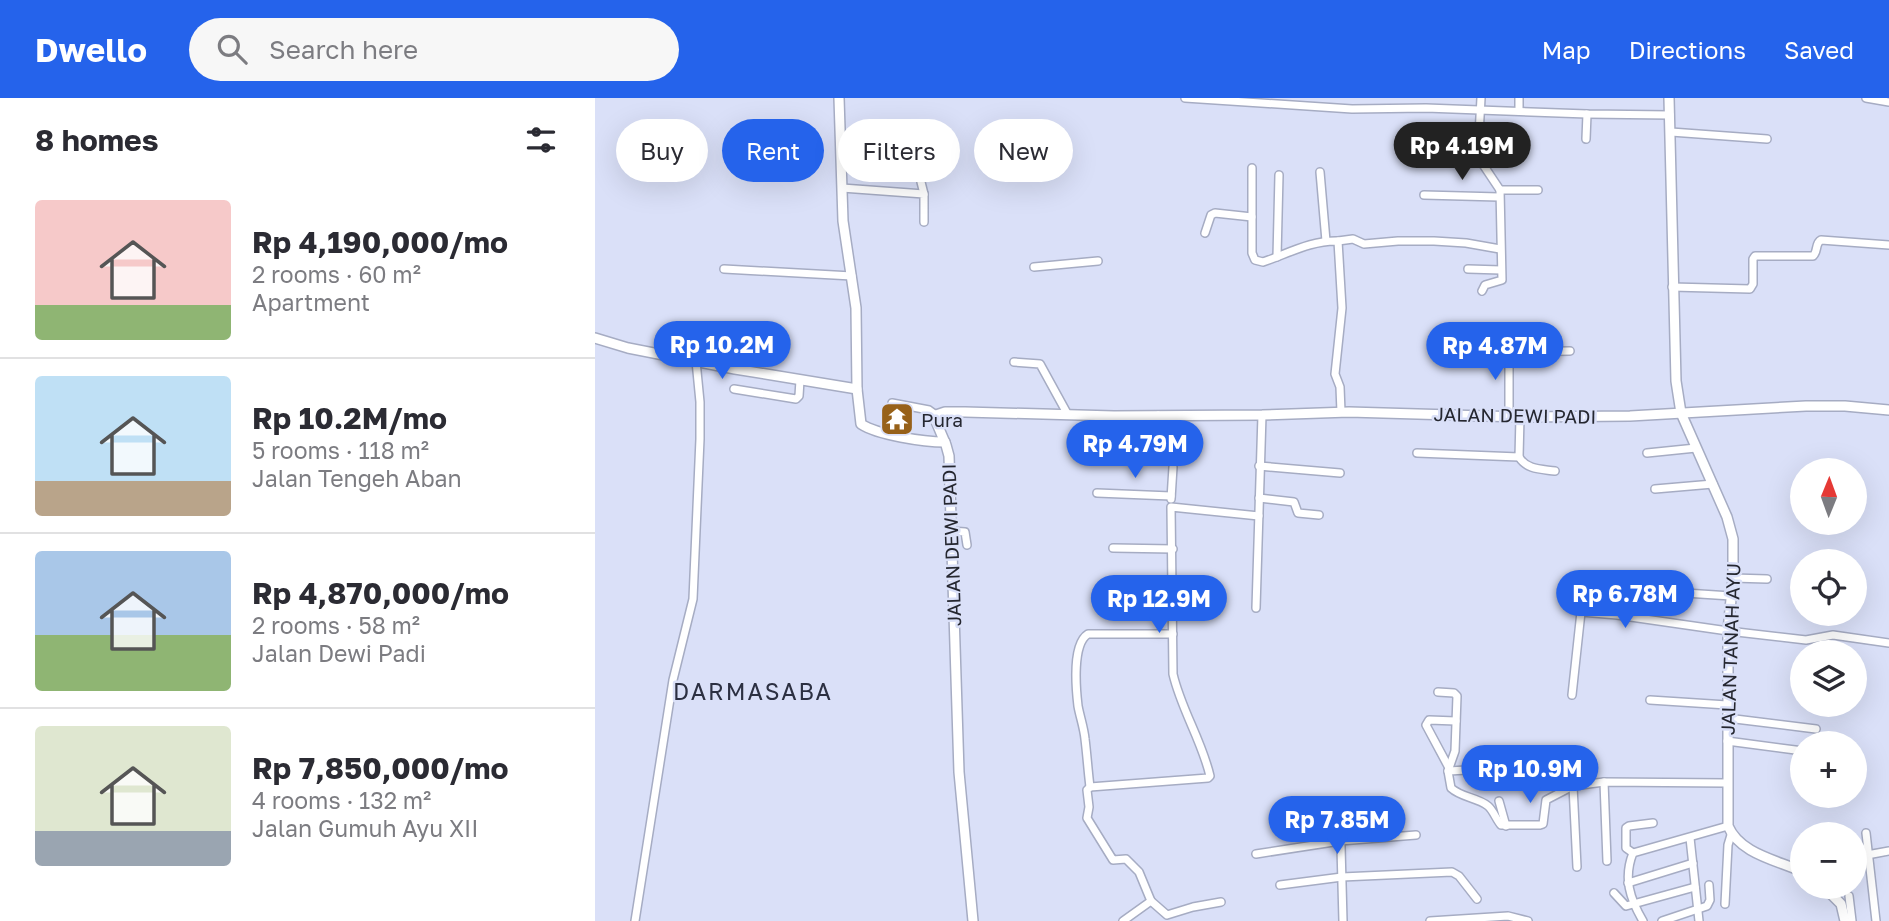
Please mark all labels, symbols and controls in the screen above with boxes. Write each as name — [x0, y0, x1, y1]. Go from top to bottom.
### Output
search box — [189, 18, 679, 81]
text: Dwello — [35, 30, 147, 69]
icon: search — [213, 30, 251, 68]
text: Search here — [269, 34, 418, 65]
text: Map — [1542, 35, 1591, 64]
text: Directions — [1629, 35, 1746, 64]
text: Saved — [1784, 35, 1854, 64]
chip: Buy — [616, 119, 708, 182]
chip: Rent — [722, 119, 824, 182]
chip: Filters — [838, 119, 960, 182]
chip: New — [974, 119, 1073, 182]
icon: filters — [522, 121, 560, 159]
text: 8 homes — [35, 122, 159, 158]
pin: Rp 4.19M — [1390, 122, 1534, 182]
text: Rp 4.19M — [1410, 131, 1514, 159]
text: Rp 4,190,000/mo — [252, 224, 508, 260]
icon: home — [91, 228, 175, 312]
text: 2 rooms · 60 m² — [252, 260, 421, 288]
text: Apartment — [252, 288, 370, 316]
pin: Rp 10.2M — [650, 322, 794, 381]
pin: Rp 4.87M — [1423, 322, 1567, 382]
text: Rp 10.2M — [670, 330, 774, 358]
text: Rp 4.87M — [1442, 331, 1548, 359]
text: Rp 10.2M/mo — [252, 400, 447, 436]
temple icon: Pura — [878, 400, 916, 438]
street label: JALAN DEWI PADI — [1433, 402, 1597, 428]
icon: home — [91, 404, 175, 488]
place label: Pura — [921, 408, 963, 431]
pin: Rp 4.79M — [1063, 420, 1207, 480]
text: Rp 4.79M — [1082, 429, 1188, 457]
text: 5 rooms · 118 m² — [252, 436, 429, 464]
north arrow — [1790, 458, 1867, 536]
map controls — [1790, 458, 1867, 899]
street label: JALAN DEWI PADI — [937, 463, 965, 627]
text: Jalan Tengeh Aban — [252, 464, 462, 492]
button: locate — [1790, 549, 1867, 626]
street label: JALAN TANAH AYU — [1716, 563, 1744, 735]
pin: Rp 6.78M — [1553, 570, 1697, 630]
text: Rp 4,870,000/mo — [252, 575, 509, 611]
pin: Rp 12.9M — [1087, 575, 1231, 635]
icon: home — [91, 579, 175, 663]
text: Rp 6.78M — [1572, 579, 1678, 607]
text: Rp 12.9M — [1107, 584, 1211, 612]
text: 2 rooms · 58 m² — [252, 611, 420, 639]
text: Jalan Dewi Padi — [252, 639, 426, 667]
button: layers — [1790, 640, 1867, 717]
district label: DARMASABA — [673, 677, 833, 705]
button: + — [1790, 731, 1867, 808]
pin: Rp 10.9M — [1458, 746, 1602, 805]
text: Rp 7,850,000/mo — [252, 750, 509, 786]
icon: home — [91, 754, 175, 838]
text: Rp 10.9M — [1477, 754, 1583, 782]
text: 4 rooms · 132 m² — [252, 786, 431, 814]
pin: Rp 7.85M — [1265, 796, 1409, 856]
text: Rp 7.85M — [1285, 805, 1390, 833]
text: Jalan Gumuh Ayu XII — [252, 814, 479, 842]
button: − — [1790, 822, 1867, 899]

